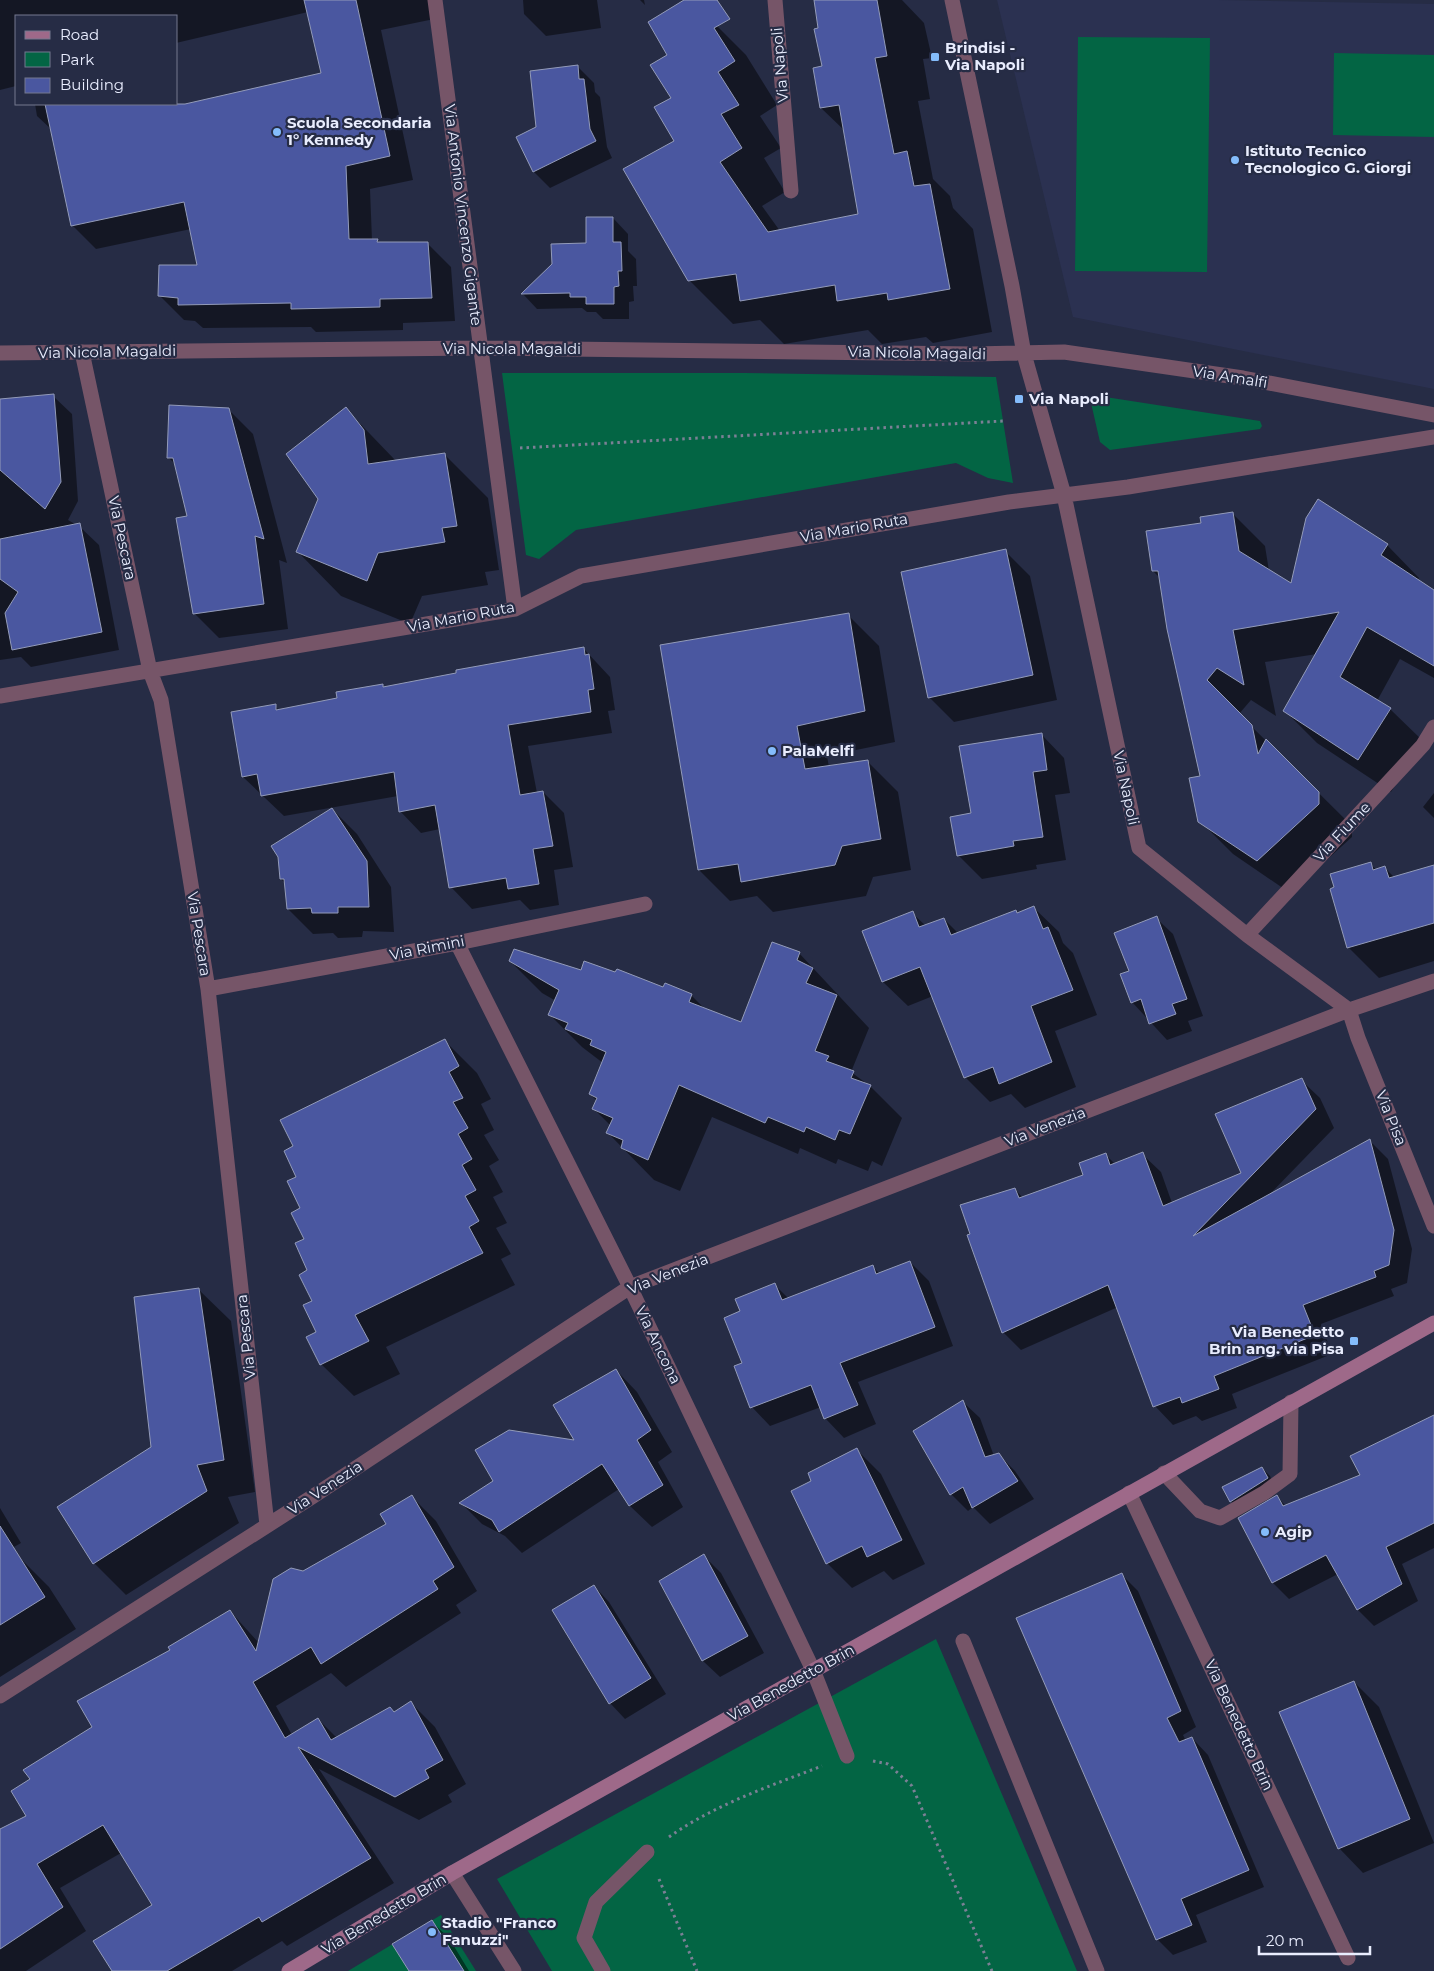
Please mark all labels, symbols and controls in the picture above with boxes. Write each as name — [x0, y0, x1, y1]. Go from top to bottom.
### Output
legend — [15, 15, 178, 105]
text: Road — [60, 25, 99, 44]
street label: Via Napoli — [767, 27, 792, 104]
place label: Brindisi - Via Napoli — [944, 38, 1025, 74]
text: Park — [60, 50, 94, 69]
marker: Brindisi - Via Napoli — [929, 51, 941, 63]
text: Building — [60, 75, 124, 94]
street label: Via Antonio Vincenzo Gigante — [440, 103, 487, 327]
place label: Scuola Secondaria 1° Kennedy — [287, 113, 431, 149]
marker: Scuola Secondaria 1° Kennedy — [271, 126, 283, 138]
place label: Istituto Tecnico Tecnologico G. Giorgi — [1245, 141, 1411, 177]
marker: Istituto Tecnico Tecnologico G. Giorgi — [1229, 154, 1241, 166]
street label: Via Nicola Magaldi — [443, 339, 581, 358]
street label: Via Nicola Magaldi — [38, 341, 176, 362]
street label: Via Nicola Magaldi — [848, 342, 986, 363]
street label: Via Amalfi — [1191, 361, 1269, 392]
place label: Via Napoli — [1028, 389, 1109, 408]
marker: Via Napoli — [1013, 393, 1025, 405]
street label: Via Pescara — [104, 494, 141, 582]
street label: Via Mario Ruta — [799, 509, 909, 546]
street label: Via Mario Ruta — [406, 597, 516, 636]
place label: PalaMelfi — [782, 741, 854, 760]
marker: PalaMelfi — [766, 745, 778, 757]
street label: Via Napoli — [1109, 749, 1144, 827]
street label: Via Fiume — [1309, 798, 1374, 866]
street label: Via Pescara — [183, 890, 216, 978]
street label: Via Rimini — [388, 931, 466, 964]
street label: Via Pisa — [1372, 1087, 1411, 1148]
street label: Via Venezia — [1002, 1102, 1088, 1151]
street label: Via Venezia — [625, 1249, 711, 1298]
street label: Via Pescara — [232, 1294, 259, 1381]
street label: Via Ancona — [631, 1303, 686, 1387]
place label: Via Benedetto Brin ang. via Pisa — [1209, 1322, 1344, 1358]
marker: Via Benedetto Brin ang. via Pisa — [1348, 1335, 1360, 1347]
street label: Via Venezia — [284, 1456, 366, 1519]
place label: Agip — [1274, 1522, 1312, 1541]
marker: Agip — [1259, 1526, 1271, 1538]
street label: Via Benedetto Brin — [724, 1640, 858, 1725]
street label: Via Benedetto Brin — [1201, 1656, 1278, 1793]
street label: Via Benedetto Brin — [318, 1869, 450, 1958]
place label: Stadio "Franco Fanuzzi" — [442, 1913, 556, 1949]
scale bar — [1259, 1924, 1370, 1956]
marker: Stadio "Franco Fanuzzi" — [426, 1926, 438, 1938]
text: 20 m — [1266, 1931, 1304, 1950]

